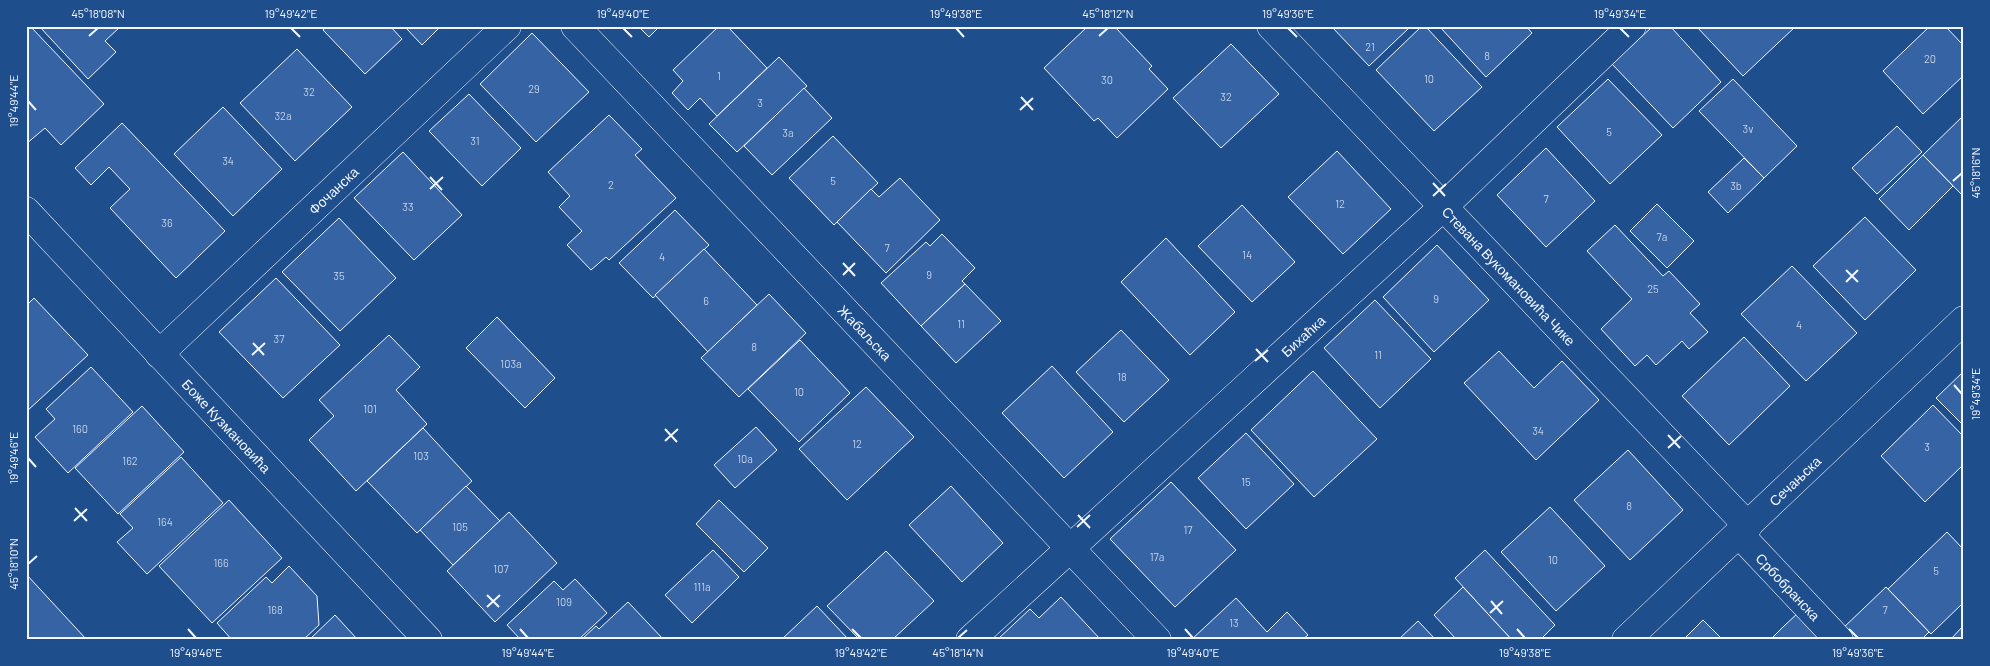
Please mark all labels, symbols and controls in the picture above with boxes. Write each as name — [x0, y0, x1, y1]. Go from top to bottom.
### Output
text: 45°18'08"N — [71, 6, 125, 20]
text: 19°49'42"E — [265, 6, 317, 20]
text: 19°49'40"E — [596, 6, 650, 20]
text: 19°49'38"E — [930, 6, 982, 20]
text: 45°18'12"N — [1082, 6, 1134, 20]
text: 19°49'36"E — [1262, 6, 1314, 20]
text: 19°49'34"E — [1594, 6, 1646, 20]
house number: 21 — [1365, 40, 1375, 53]
house number: 8 — [1484, 49, 1490, 62]
house number: 20 — [1924, 52, 1936, 65]
house number: 1 — [717, 69, 721, 82]
house number: 10 — [1424, 72, 1434, 85]
house number: 30 — [1101, 73, 1113, 86]
text: 19°49'44"E — [6, 75, 20, 127]
house number: 29 — [528, 82, 540, 95]
house number: 32 — [303, 85, 315, 98]
house number: 32 — [1220, 90, 1232, 103]
house number: 3 — [757, 96, 763, 109]
house number: 32a — [274, 109, 292, 122]
house number: 3v — [1743, 122, 1753, 135]
house number: 5 — [1606, 125, 1612, 138]
house number: 3a — [782, 126, 794, 139]
house number: 31 — [470, 134, 480, 147]
text: 45°18'16"N — [1968, 147, 1982, 199]
house number: 34 — [222, 154, 234, 167]
street label: Фочанска — [304, 162, 362, 218]
house number: 5 — [830, 174, 836, 187]
house number: 2 — [608, 178, 614, 191]
house number: 3b — [1730, 179, 1742, 192]
house number: 7 — [1543, 192, 1549, 205]
house number: 12 — [1335, 197, 1345, 210]
house number: 33 — [402, 200, 414, 213]
street label: Стевана Вукомановића Чике — [1439, 203, 1580, 349]
house number: 36 — [161, 216, 173, 229]
house number: 7a — [1657, 230, 1667, 243]
house number: 7 — [884, 241, 890, 254]
house number: 14 — [1242, 248, 1252, 261]
house number: 4 — [659, 250, 665, 263]
house number: 9 — [926, 268, 932, 281]
house number: 35 — [333, 269, 345, 282]
house number: 25 — [1647, 282, 1659, 295]
house number: 9 — [1433, 292, 1439, 305]
house number: 6 — [703, 294, 709, 307]
street label: Жабаљска — [835, 301, 896, 364]
street label: Бихаћка — [1277, 311, 1328, 360]
house number: 11 — [957, 317, 965, 330]
house number: 4 — [1796, 318, 1802, 331]
house number: 37 — [274, 332, 284, 345]
house number: 8 — [751, 340, 757, 353]
house number: 11 — [1374, 348, 1382, 361]
house number: 103a — [500, 357, 522, 370]
text: 19°49'34"E — [1968, 368, 1982, 420]
house number: 18 — [1117, 370, 1127, 383]
street label: Боже Кузмановића — [179, 375, 275, 476]
house number: 10 — [794, 385, 804, 398]
house number: 101 — [363, 402, 377, 415]
house number: 160 — [72, 422, 88, 435]
house number: 34 — [1532, 424, 1544, 437]
text: 19°49'46"E — [6, 432, 20, 484]
house number: 12 — [852, 437, 862, 450]
house number: 3 — [1924, 440, 1930, 453]
house number: 103 — [413, 449, 429, 462]
house number: 10a — [737, 452, 753, 465]
street label: Сечањска — [1765, 452, 1824, 509]
house number: 162 — [122, 454, 138, 467]
house number: 15 — [1241, 475, 1251, 488]
house number: 8 — [1626, 499, 1632, 512]
house number: 164 — [157, 515, 173, 528]
house number: 105 — [452, 520, 468, 533]
house number: 17 — [1183, 523, 1193, 536]
text: 45°18'10"N — [6, 538, 20, 590]
street label: Србобранска — [1753, 549, 1824, 624]
house number: 17a — [1150, 550, 1164, 563]
house number: 10 — [1548, 553, 1558, 566]
house number: 166 — [213, 556, 229, 569]
house number: 107 — [493, 562, 509, 575]
house number: 5 — [1933, 564, 1939, 577]
house number: 111a — [693, 580, 711, 593]
house number: 109 — [556, 595, 572, 608]
house number: 168 — [267, 603, 283, 616]
house number: 7 — [1882, 603, 1888, 616]
house number: 13 — [1229, 616, 1239, 629]
text: 19°49'46"E — [170, 645, 222, 659]
text: 19°49'44"E — [502, 645, 554, 659]
text: 19°49'42"E — [835, 645, 887, 659]
text: 45°18'14"N — [932, 645, 984, 659]
text: 19°49'40"E — [1166, 645, 1220, 659]
text: 19°49'38"E — [1499, 645, 1551, 659]
text: 19°49'36"E — [1832, 645, 1884, 659]

